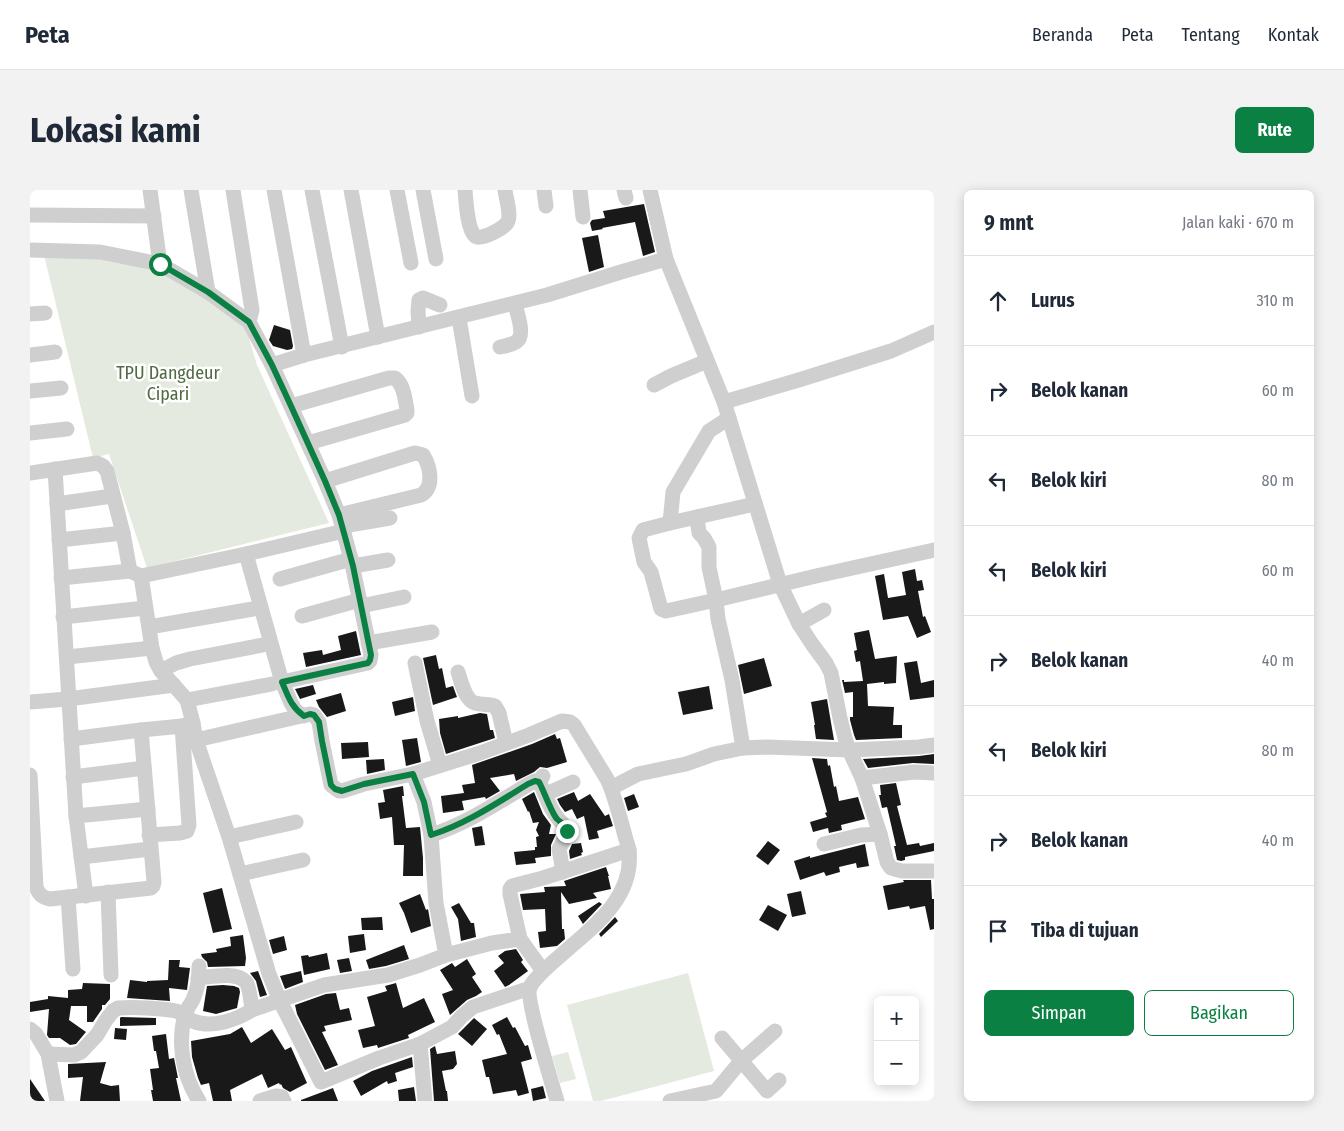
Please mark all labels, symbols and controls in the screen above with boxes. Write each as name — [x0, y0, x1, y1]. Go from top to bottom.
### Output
text: Peta — [25, 21, 70, 49]
text: Beranda — [1032, 24, 1093, 46]
text: Peta — [1121, 24, 1154, 46]
text: Tentang — [1182, 24, 1240, 46]
text: Kontak — [1268, 24, 1319, 46]
button: Rute — [1235, 107, 1314, 153]
text: Lokasi kami — [30, 109, 201, 151]
text: 9 mnt — [984, 210, 1034, 236]
text: Jalan kaki · 670 m — [1182, 213, 1294, 232]
route start — [149, 253, 172, 276]
icon: ahead — [984, 287, 1012, 315]
text: Lurus — [1031, 289, 1075, 312]
text: 310 m — [1257, 291, 1294, 310]
park label: TPU Dangdeur Cipari — [116, 362, 220, 405]
icon: right — [984, 377, 1012, 405]
text: Belok kanan — [1031, 379, 1128, 402]
text: 60 m — [1262, 381, 1294, 400]
icon: left — [984, 467, 1012, 495]
text: Belok kiri — [1031, 469, 1107, 492]
text: 80 m — [1262, 471, 1294, 490]
icon: left — [984, 557, 1012, 585]
text: Belok kiri — [1031, 559, 1107, 582]
text: 60 m — [1262, 561, 1294, 580]
icon: right — [984, 647, 1012, 675]
text: Belok kanan — [1031, 649, 1128, 672]
text: 40 m — [1262, 651, 1294, 670]
icon: left — [984, 737, 1012, 765]
text: Belok kiri — [1031, 739, 1107, 762]
text: 80 m — [1262, 741, 1294, 760]
route end — [556, 820, 579, 843]
icon: right — [984, 827, 1012, 855]
text: Belok kanan — [1031, 829, 1128, 852]
text: 40 m — [1262, 831, 1294, 850]
icon: arrive — [984, 917, 1012, 945]
text: Tiba di tujuan — [1031, 919, 1139, 942]
button: Simpan — [984, 990, 1134, 1036]
button: Bagikan — [1144, 990, 1294, 1036]
map controls — [874, 996, 919, 1086]
button: + — [874, 996, 919, 1041]
button: − — [874, 1041, 919, 1086]

